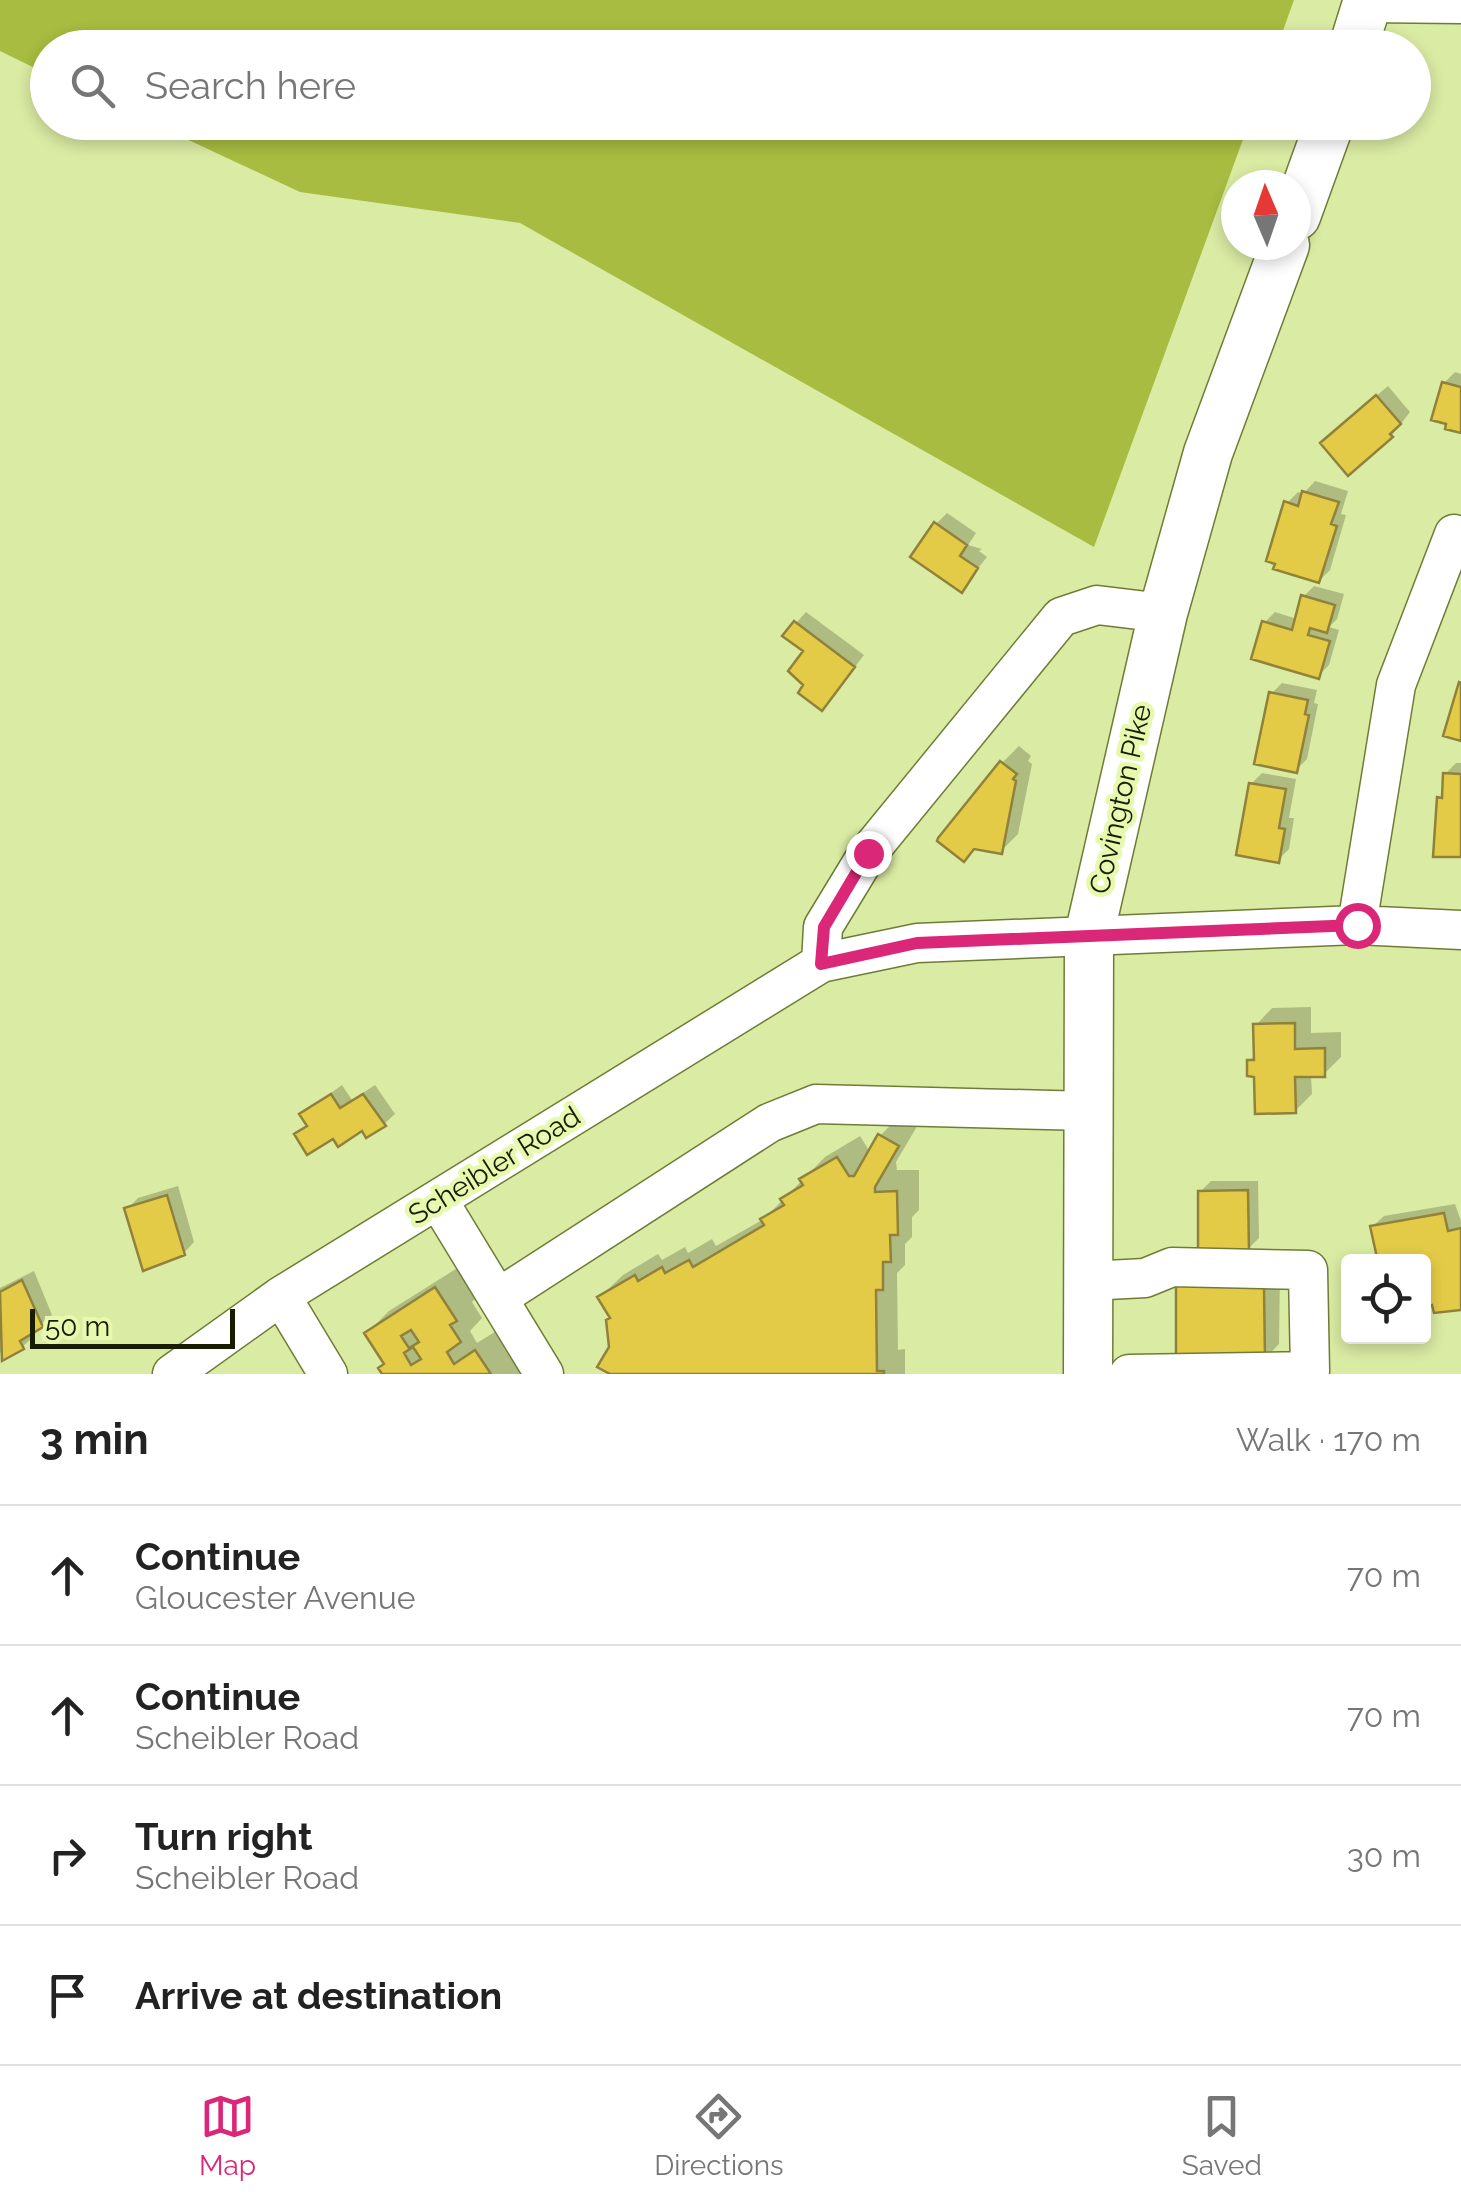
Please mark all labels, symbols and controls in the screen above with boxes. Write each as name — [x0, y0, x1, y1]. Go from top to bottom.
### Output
search box — [30, 30, 1431, 140]
icon: search — [65, 58, 120, 113]
text: Search here — [145, 63, 356, 108]
north arrow — [1221, 170, 1311, 260]
street label: Covington Pike — [1083, 701, 1158, 897]
route end — [846, 831, 892, 877]
route start — [1335, 903, 1381, 949]
street label: Scheibler Road — [402, 1099, 586, 1231]
map controls — [1341, 1254, 1431, 1344]
button: locate — [1341, 1254, 1431, 1344]
scale bar — [30, 1304, 235, 1348]
text: 50 m — [45, 1310, 110, 1343]
text: 3 min — [40, 1415, 149, 1464]
text: Walk · 170 m — [1236, 1421, 1421, 1458]
text: Continue — [135, 1534, 300, 1579]
icon: ahead — [40, 1548, 95, 1603]
text: 70 m — [1347, 1557, 1421, 1594]
text: Gloucester Avenue — [135, 1579, 415, 1616]
text: Continue — [135, 1674, 300, 1719]
icon: ahead — [40, 1688, 95, 1743]
text: 70 m — [1347, 1697, 1421, 1734]
text: Scheibler Road — [135, 1719, 359, 1756]
text: Turn right — [135, 1814, 312, 1859]
icon: right — [40, 1828, 95, 1883]
text: 30 m — [1347, 1837, 1421, 1874]
text: Scheibler Road — [135, 1859, 359, 1896]
icon: arrive — [40, 1968, 95, 2023]
text: Arrive at destination — [135, 1973, 502, 2018]
tab: Map — [199, 2089, 256, 2182]
tab: Directions — [654, 2089, 784, 2182]
tab: Saved — [1182, 2089, 1262, 2182]

